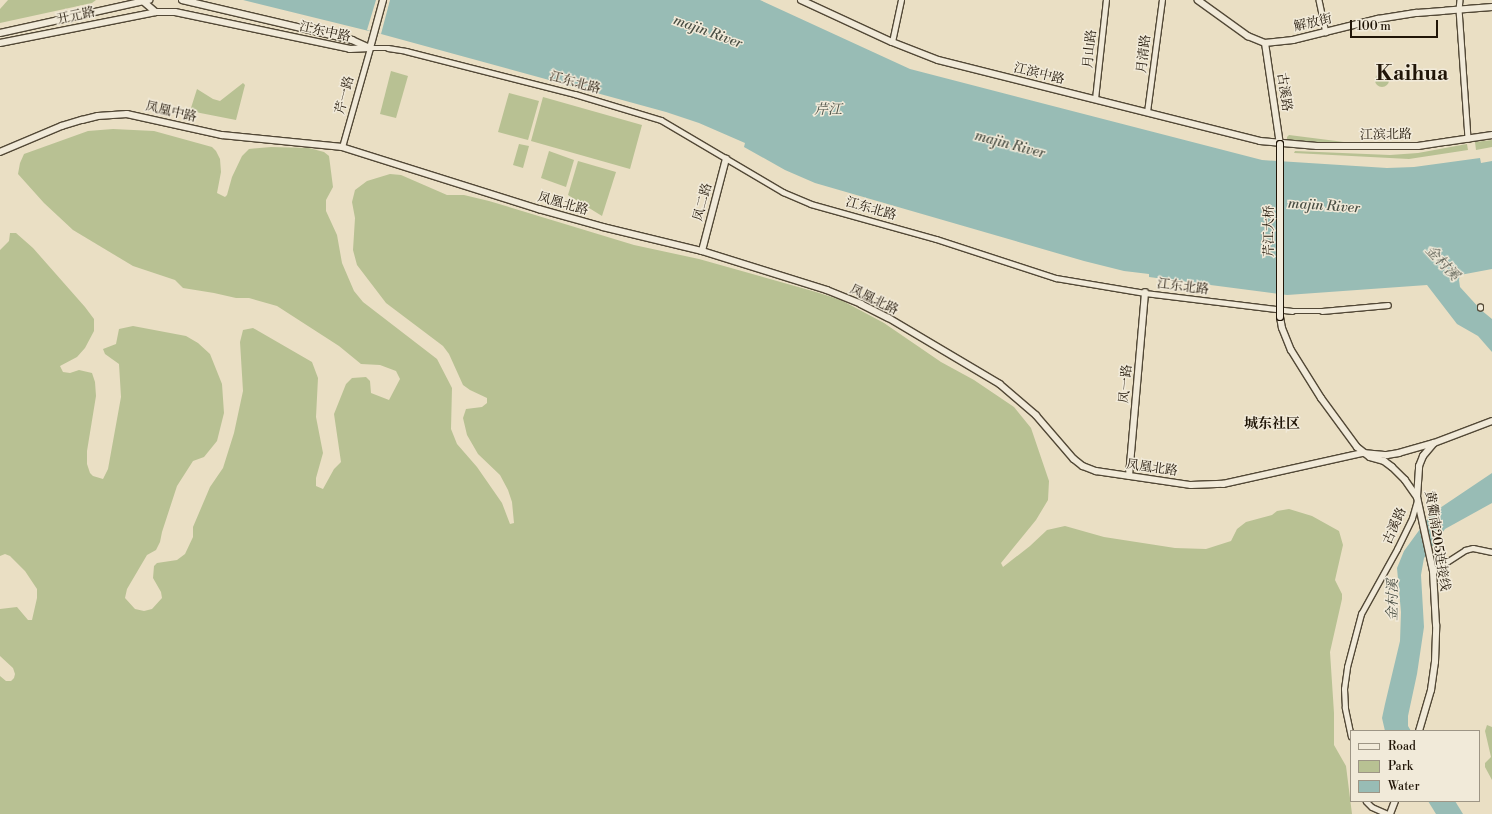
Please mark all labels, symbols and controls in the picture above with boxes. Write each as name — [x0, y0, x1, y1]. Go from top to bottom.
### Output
street label: 开元路 — [55, 4, 97, 28]
street label: 解放街 — [1292, 11, 1334, 35]
water label: majin River — [671, 12, 745, 52]
scale bar — [1352, 12, 1440, 38]
street label: 江东中路 — [298, 19, 352, 45]
text: 100 m — [1357, 19, 1391, 34]
street label: 月山路 — [1080, 29, 1100, 69]
street label: 月清路 — [1134, 34, 1154, 74]
street label: 江滨中路 — [1012, 60, 1066, 88]
district label: Kaihua — [1376, 61, 1448, 87]
street label: 江东北路 — [548, 69, 602, 97]
street label: 古溪路 — [1274, 72, 1294, 112]
street label: 芹一路 — [332, 74, 358, 116]
street label: 凤凰中路 — [144, 99, 198, 125]
water label: 芹江 — [814, 102, 842, 118]
street label: 江滨北路 — [1360, 127, 1412, 143]
water label: majin River — [973, 128, 1047, 162]
street label: 凤二路 — [690, 181, 716, 223]
street label: 凤凰北路 — [536, 189, 590, 219]
street label: 江东北路 — [844, 194, 898, 224]
water label: majin River — [1288, 195, 1360, 217]
street label: 芹江大桥 — [1261, 205, 1277, 257]
water label: 金村溪 — [1422, 242, 1462, 284]
street label: 江东北路 — [1156, 276, 1210, 298]
street label: 凤凰北路 — [847, 282, 901, 318]
street label: 凤一路 — [1117, 364, 1135, 404]
district label: 城东社区 — [1244, 416, 1300, 432]
street label: 凤凰北路 — [1125, 457, 1179, 479]
street label: 黄衢南205连接线 — [1421, 490, 1453, 592]
street label: 古溪路 — [1380, 505, 1410, 547]
water label: 金村溪 — [1384, 579, 1402, 621]
legend — [1350, 730, 1480, 802]
text: Road — [1388, 739, 1416, 754]
text: Park — [1388, 759, 1413, 774]
text: Water — [1388, 779, 1420, 794]

